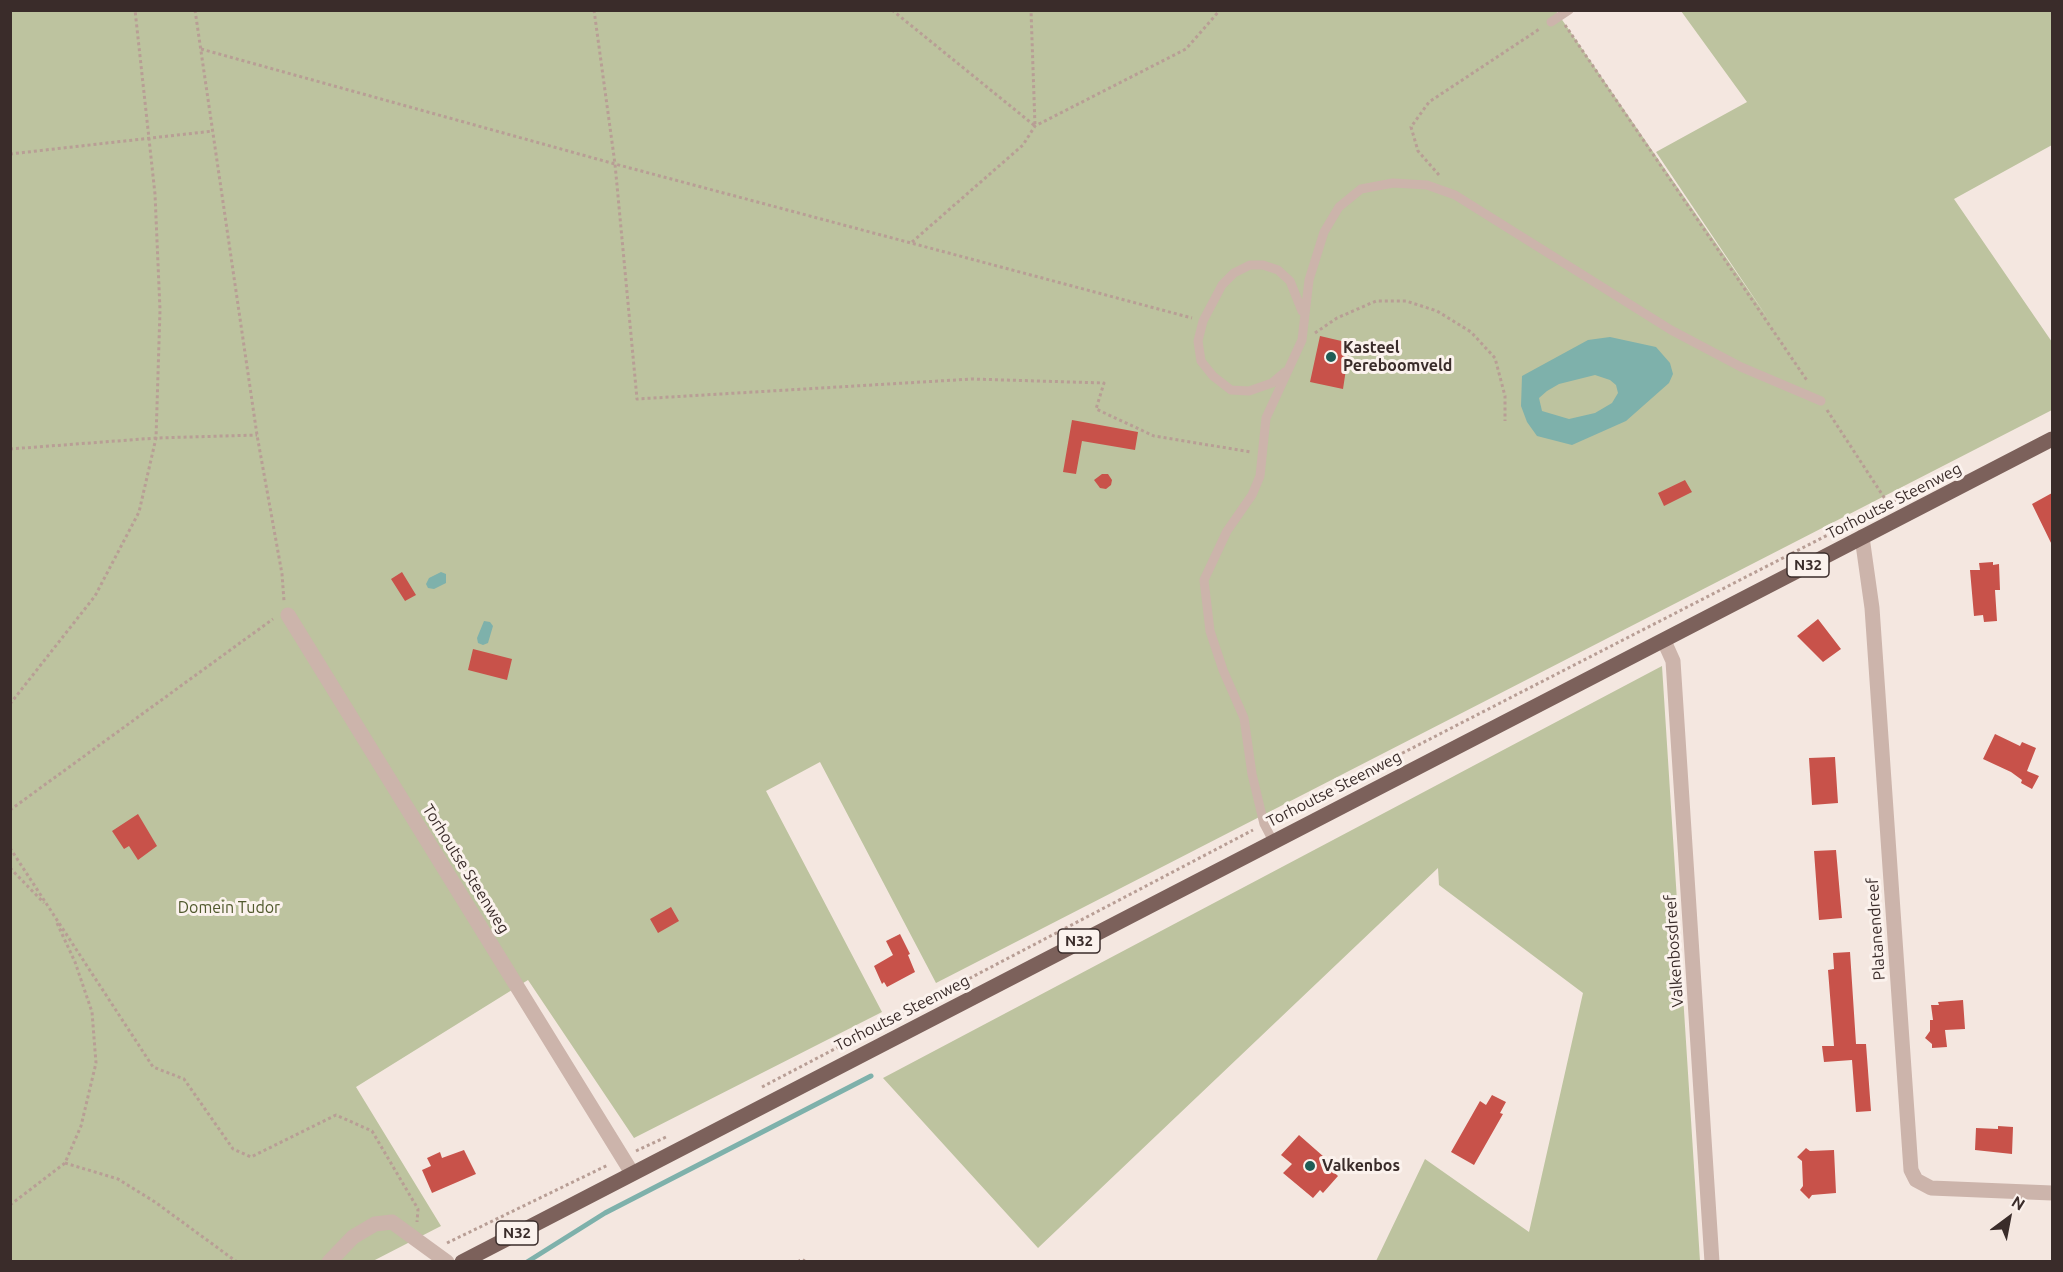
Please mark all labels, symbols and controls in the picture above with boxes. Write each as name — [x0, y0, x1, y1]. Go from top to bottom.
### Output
place label: Kasteel Pereboomveld — [1343, 338, 1452, 376]
marker: Kasteel Pereboomveld — [1324, 350, 1338, 364]
street label: Torhoutse Steenweg — [1823, 459, 1965, 543]
road number: N32 — [1787, 553, 1829, 577]
street label: Torhoutse Steenweg — [1263, 747, 1405, 831]
street label: Torhoutse Steenweg — [418, 801, 514, 937]
street label: Platanendreef — [1863, 877, 1889, 981]
street label: Valkenbosdreef — [1660, 894, 1688, 1008]
park label: Domein Tudor — [178, 898, 280, 918]
road number: N32 — [1058, 929, 1100, 953]
street label: Torhoutse Steenweg — [831, 971, 973, 1055]
place label: Valkenbos — [1322, 1156, 1400, 1176]
marker: Valkenbos — [1303, 1159, 1317, 1173]
north arrow — [1979, 1188, 2039, 1248]
text: N — [2009, 1192, 2028, 1214]
road number: N32 — [496, 1221, 538, 1245]

